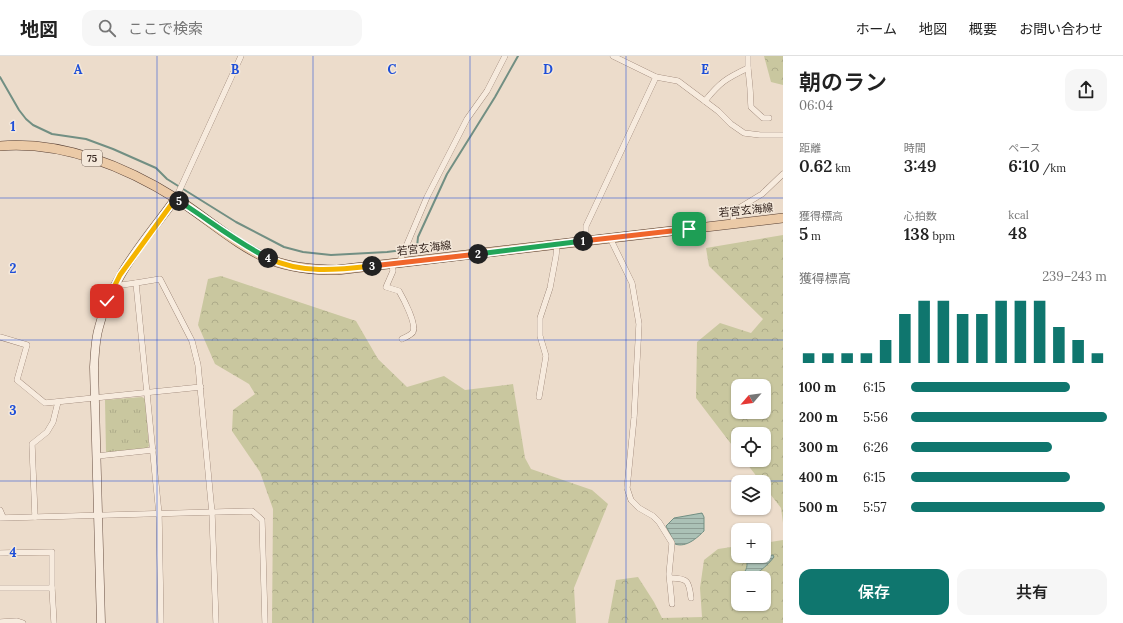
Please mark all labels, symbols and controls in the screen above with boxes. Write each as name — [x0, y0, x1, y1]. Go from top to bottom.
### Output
search box — [82, 10, 362, 46]
text: 地図 — [20, 17, 58, 41]
icon: search — [96, 17, 118, 39]
text: ここで検索 — [128, 19, 203, 38]
text: ホーム — [855, 20, 897, 38]
text: 地図 — [919, 20, 947, 38]
text: 概要 — [969, 20, 997, 38]
text: お問い合わせ — [1019, 20, 1103, 38]
text: A — [74, 61, 83, 78]
text: B — [231, 61, 240, 78]
text: C — [388, 61, 397, 78]
text: D — [543, 61, 553, 78]
text: E — [701, 61, 709, 78]
text: 朝のラン — [799, 68, 887, 96]
button: share — [1065, 69, 1107, 111]
text: 06:04 — [799, 97, 833, 114]
text: 1 — [10, 118, 16, 135]
text: 距離 — [799, 141, 821, 155]
text: 時間 — [904, 141, 926, 155]
text: ペース — [1008, 141, 1041, 155]
road number: 75 — [82, 150, 102, 166]
text: 0.62 — [799, 155, 832, 177]
text: 3:49 — [904, 155, 936, 177]
text: 6:10 — [1008, 155, 1040, 177]
text: km — [832, 161, 851, 175]
text: /km — [1040, 161, 1066, 175]
pin: 5 — [169, 191, 189, 211]
text: 5 — [176, 194, 182, 208]
street label: 若宮玄海線 — [718, 200, 774, 220]
text: kcal — [1008, 208, 1029, 222]
text: 獲得標高 — [799, 209, 843, 223]
text: 心拍数 — [904, 209, 937, 223]
pin — [672, 212, 706, 246]
icon: arrive — [678, 218, 700, 240]
text: 48 — [1008, 222, 1027, 244]
text: 5 — [799, 223, 808, 245]
text: 138 — [904, 223, 930, 245]
text: m — [808, 229, 821, 243]
text: bpm — [930, 229, 955, 243]
pin: 1 — [573, 231, 593, 251]
text: 1 — [581, 234, 585, 248]
street label: 若宮玄海線 — [396, 238, 452, 258]
pin: 2 — [468, 244, 488, 264]
text: 2 — [475, 247, 481, 261]
pin: 4 — [258, 248, 278, 268]
text: 4 — [265, 251, 271, 265]
pin: 3 — [362, 256, 382, 276]
text: 3 — [369, 259, 375, 273]
text: 2 — [10, 260, 17, 277]
text: 239–243 m — [1042, 268, 1107, 285]
text: 獲得標高 — [799, 270, 851, 287]
pin — [90, 284, 124, 318]
icon: check — [96, 290, 118, 312]
north arrow — [731, 379, 771, 419]
map controls — [731, 379, 771, 611]
text: 100 m — [799, 379, 836, 396]
text: 6:15 — [863, 379, 886, 396]
text: 3 — [9, 402, 17, 419]
text: 200 m — [799, 409, 838, 426]
text: 5:56 — [863, 409, 888, 426]
button: locate — [731, 427, 771, 467]
text: 300 m — [799, 439, 838, 456]
text: 6:26 — [863, 439, 888, 456]
text: 400 m — [799, 469, 838, 486]
text: 6:15 — [863, 469, 886, 486]
button: layers — [731, 475, 771, 515]
text: 500 m — [799, 499, 838, 516]
text: 5:57 — [863, 499, 886, 516]
button: + — [731, 523, 771, 563]
text: 4 — [9, 544, 17, 561]
button: 保存 — [799, 569, 949, 615]
button: 共有 — [957, 569, 1107, 615]
button: − — [731, 571, 771, 611]

